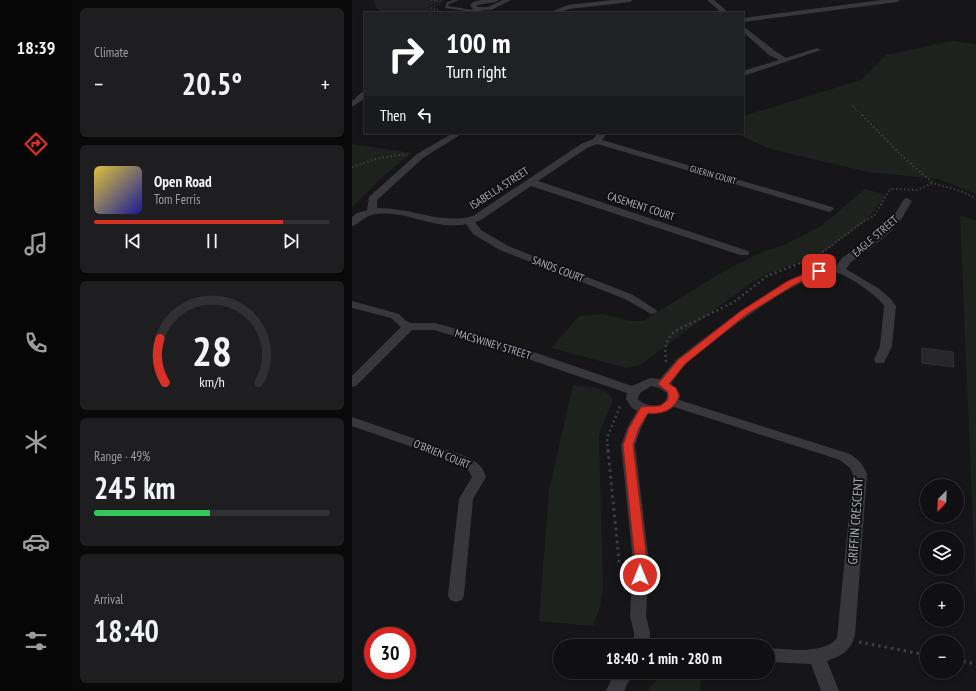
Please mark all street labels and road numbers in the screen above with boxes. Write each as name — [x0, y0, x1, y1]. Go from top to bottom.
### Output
street label: GUERIN COURT — [689, 163, 738, 186]
street label: ISABELLA STREET — [467, 164, 531, 212]
street label: CASEMENT COURT — [605, 188, 677, 224]
street label: EAGLE STREET — [849, 212, 901, 260]
street label: SANDS COURT — [530, 253, 586, 285]
street label: MACSWINEY STREET — [453, 326, 533, 362]
street label: O'BRIEN COURT — [412, 436, 472, 472]
street label: GRIFFIN CRESCENT — [844, 477, 867, 565]

